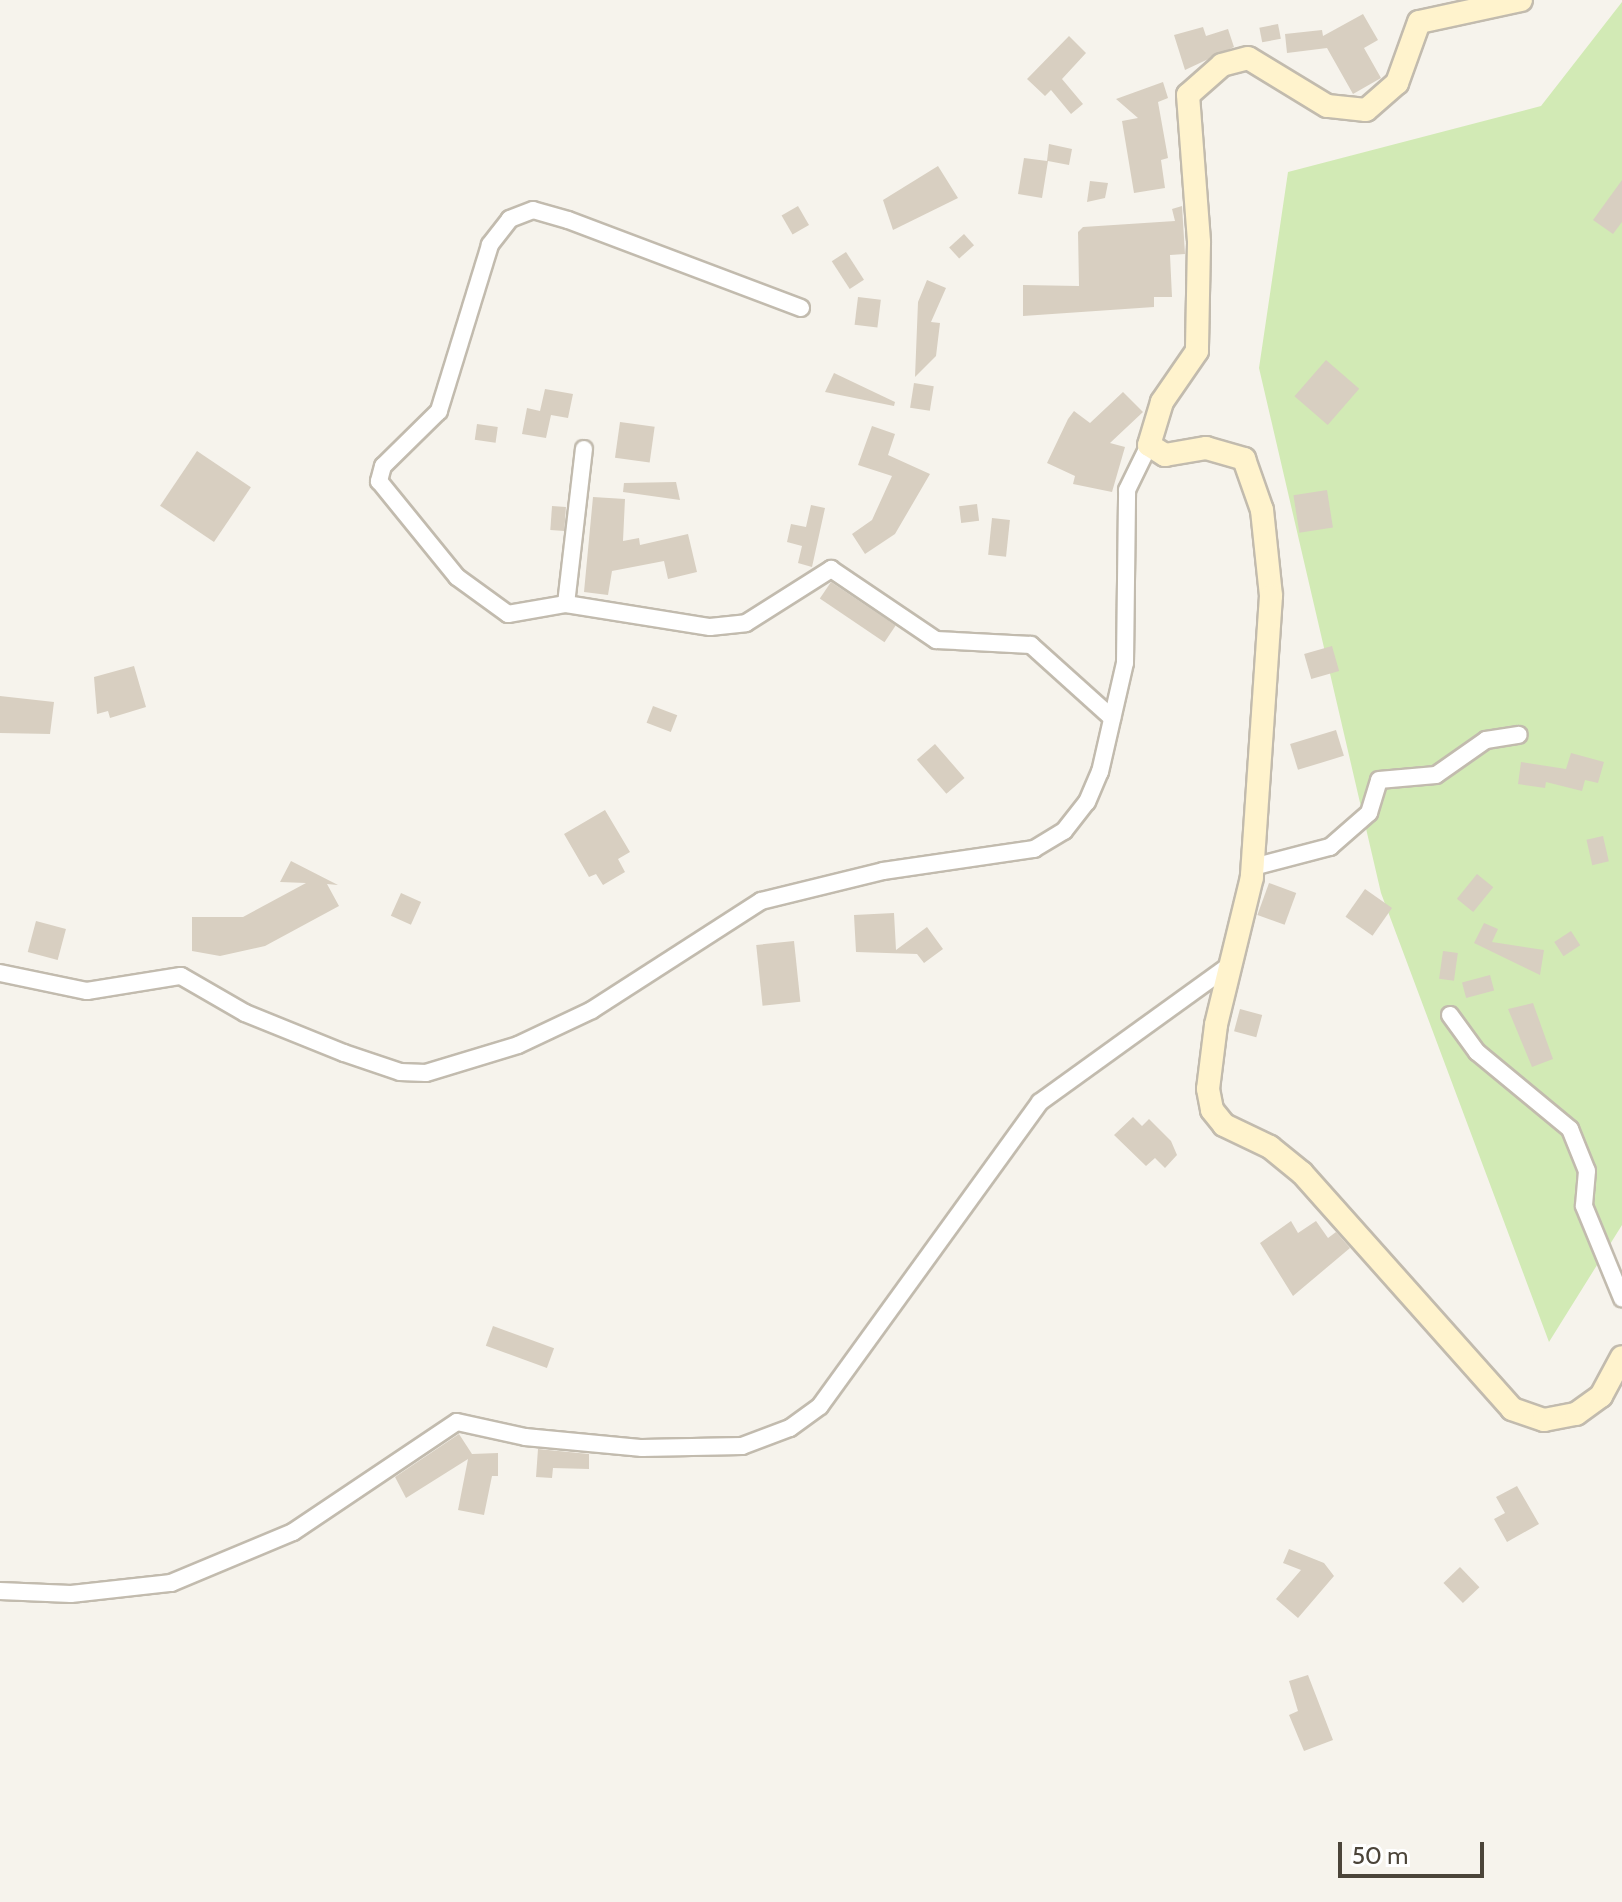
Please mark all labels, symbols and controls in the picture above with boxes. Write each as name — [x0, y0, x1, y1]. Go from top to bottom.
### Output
scale bar — [1342, 1826, 1488, 1876]
text: 50 m — [1352, 1841, 1408, 1870]

